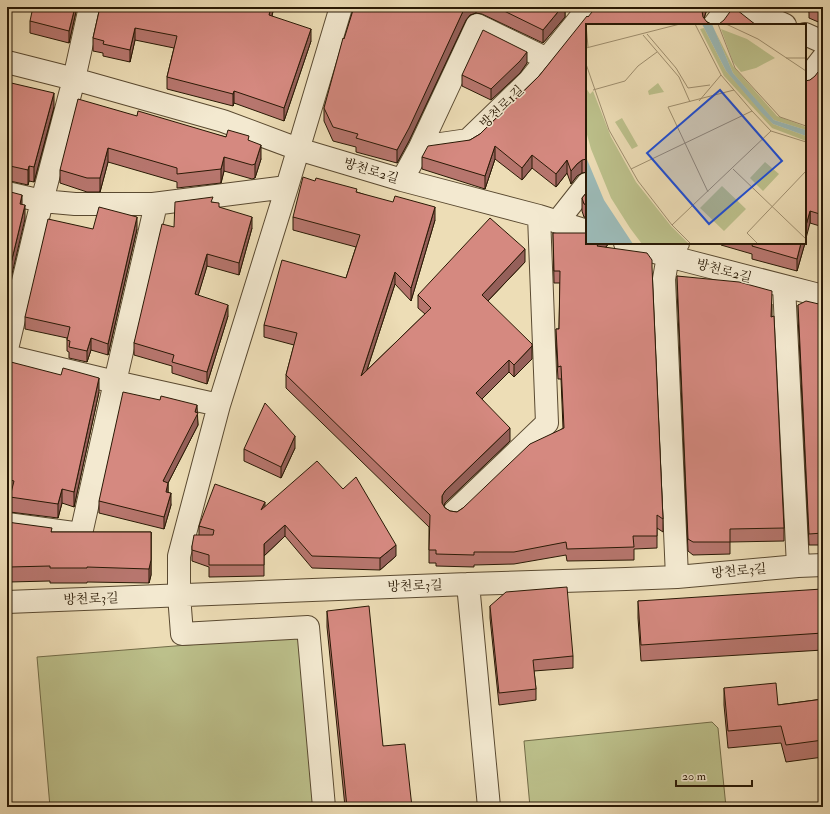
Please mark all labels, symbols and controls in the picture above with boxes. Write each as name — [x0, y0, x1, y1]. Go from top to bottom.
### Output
inset map — [586, 24, 806, 244]
street label: 방천로1길 — [477, 82, 527, 132]
street label: 방천로2길 — [341, 155, 401, 187]
street label: 방천로2길 — [694, 256, 754, 286]
street label: 방천로3길 — [711, 561, 767, 581]
street label: 방천로3길 — [387, 577, 443, 595]
street label: 방천로3길 — [63, 590, 119, 608]
scale bar — [676, 762, 752, 788]
text: 20 m — [682, 769, 707, 784]

